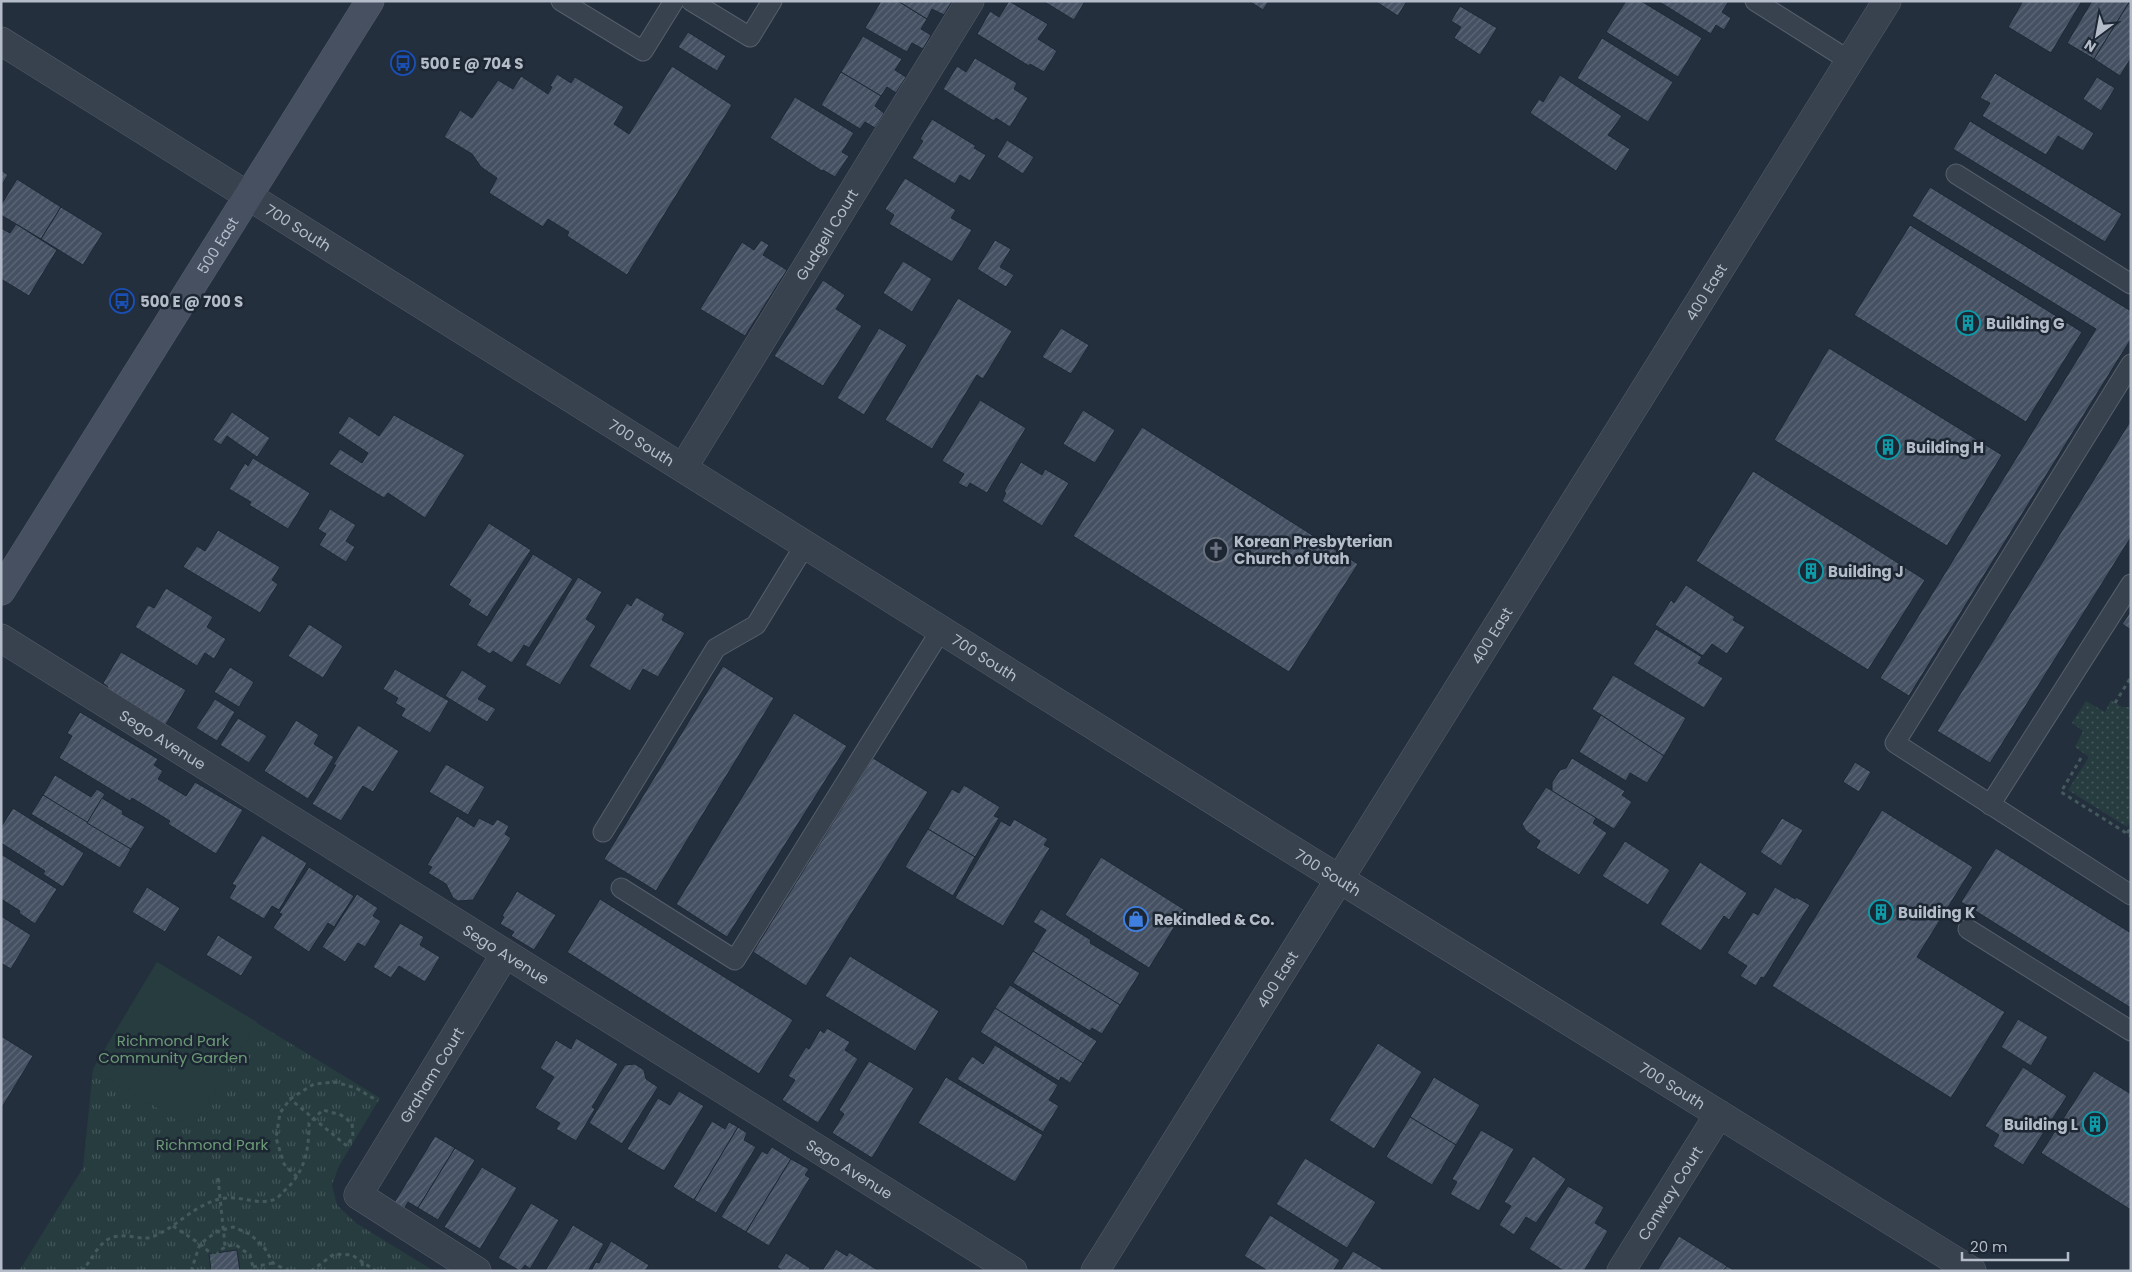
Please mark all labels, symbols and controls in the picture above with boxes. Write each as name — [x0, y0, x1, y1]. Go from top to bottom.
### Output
north arrow — [2072, 10, 2122, 60]
text: N — [2080, 35, 2100, 57]
bus stop icon: 500 E @ 704 S — [390, 50, 416, 76]
place label: 500 E @ 704 S — [420, 53, 524, 74]
street label: Gudgell Court — [790, 185, 863, 284]
street label: 700 South — [261, 199, 335, 256]
street label: 500 East — [192, 213, 243, 278]
street label: 400 East — [1680, 259, 1731, 324]
bus stop icon: 500 E @ 700 S — [109, 288, 135, 314]
place label: 500 E @ 700 S — [140, 291, 243, 312]
building icon: Building G — [1955, 310, 1981, 336]
place label: Building G — [1986, 313, 2064, 334]
street label: 700 South — [605, 414, 679, 471]
building icon: Building H — [1875, 434, 1901, 460]
place label: Building H — [1906, 437, 1984, 458]
place label: Korean Presbyterian Church of Utah — [1234, 531, 1393, 569]
church icon: Korean Presbyterian Church of Utah — [1203, 537, 1229, 563]
building icon: Building J — [1798, 558, 1824, 584]
place label: Building J — [1828, 561, 1904, 582]
street label: 400 East — [1466, 603, 1517, 668]
street label: 700 South — [948, 629, 1022, 686]
street label: Sego Avenue — [116, 704, 210, 774]
street label: 700 South — [1291, 844, 1365, 901]
building icon: Building K — [1868, 899, 1894, 925]
place label: Building K — [1898, 902, 1976, 923]
shop icon: Rekindled & Co. — [1123, 906, 1149, 932]
place label: Rekindled & Co. — [1154, 909, 1274, 930]
street label: Sego Avenue — [459, 919, 554, 989]
street label: 400 East — [1251, 947, 1303, 1012]
street label: Graham Court — [394, 1023, 469, 1127]
park label: Richmond Park Community Garden — [98, 1030, 248, 1068]
street label: 700 South — [1635, 1057, 1710, 1114]
building icon: Building L — [2082, 1111, 2108, 1137]
place label: Building L — [2004, 1114, 2078, 1135]
park label: Richmond Park — [156, 1134, 268, 1155]
street label: Sego Avenue — [802, 1134, 897, 1204]
street label: Conway Court — [1632, 1142, 1707, 1244]
scale bar — [1962, 1230, 2068, 1262]
text: 20 m — [1970, 1236, 2008, 1257]

